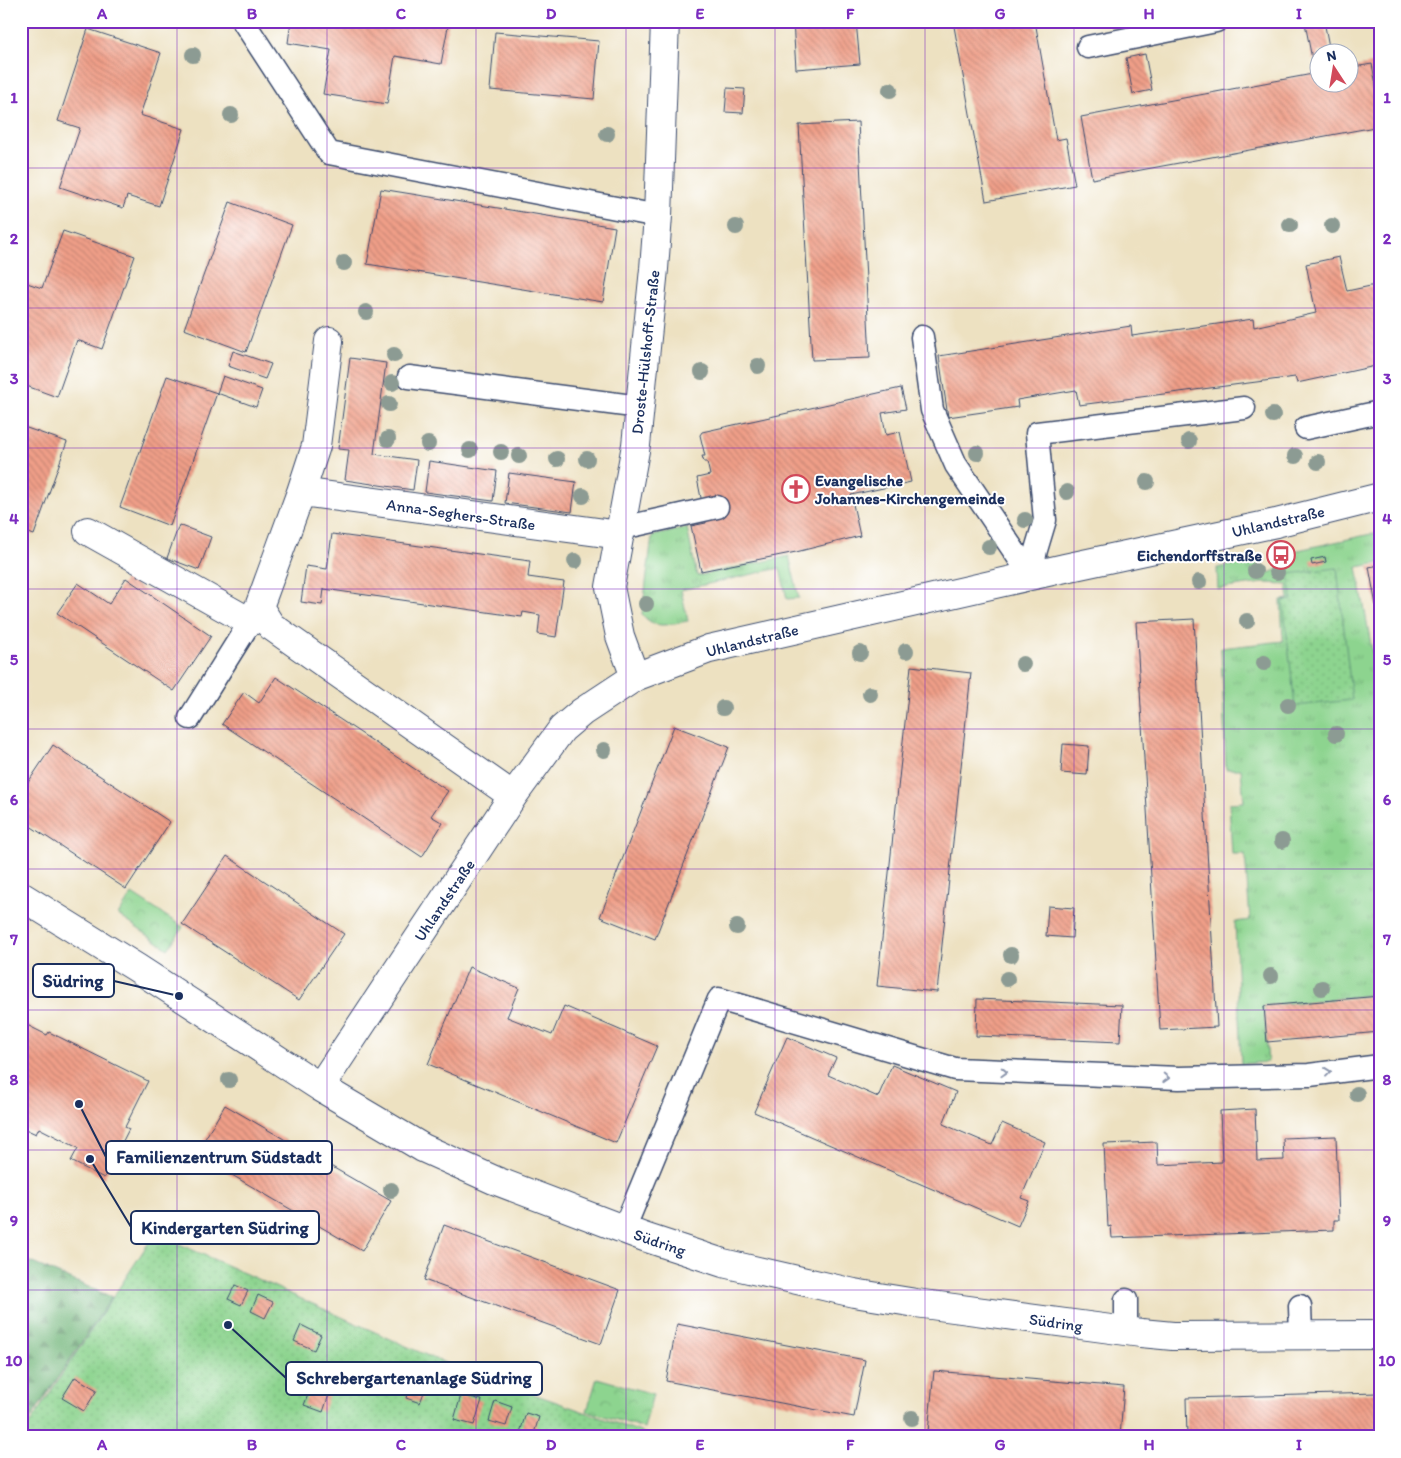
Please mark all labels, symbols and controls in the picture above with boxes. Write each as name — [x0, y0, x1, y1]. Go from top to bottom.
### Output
text: A — [96, 4, 108, 23]
text: B — [247, 4, 258, 23]
text: C — [396, 4, 407, 23]
text: D — [546, 4, 557, 23]
text: E — [696, 4, 705, 23]
text: F — [846, 4, 855, 23]
text: G — [994, 4, 1006, 23]
text: H — [1143, 4, 1155, 23]
text: I — [1296, 4, 1302, 23]
north arrow — [1308, 42, 1358, 92]
text: N — [1325, 46, 1338, 65]
text: 1 — [10, 88, 18, 107]
text: 1 — [1383, 88, 1391, 107]
text: 2 — [10, 229, 19, 248]
text: 2 — [1383, 229, 1392, 248]
street label: Droste-Hülshoff-Straße — [627, 269, 664, 435]
text: 3 — [10, 369, 19, 388]
text: 3 — [1383, 369, 1392, 388]
place label: Evangelische Johannes-Kirchengemeinde — [814, 471, 1005, 509]
church icon: Evangelische Johannes-Kirchengemeinde — [781, 474, 811, 504]
street label: Anna-Seghers-Straße — [385, 495, 537, 534]
street label: Uhlandstraße — [1230, 501, 1327, 541]
text: 4 — [9, 509, 19, 528]
text: 4 — [1382, 509, 1392, 528]
bus stop icon: Eichendorffstraße — [1266, 540, 1296, 570]
place label: Eichendorffstraße — [1137, 546, 1262, 565]
street label: Uhlandstraße — [704, 620, 801, 661]
text: 5 — [10, 650, 19, 669]
text: 5 — [1383, 650, 1392, 669]
text: 6 — [10, 790, 19, 809]
text: 6 — [1383, 790, 1392, 809]
street label: Uhlandstraße — [410, 855, 479, 945]
text: 7 — [9, 930, 18, 949]
text: 7 — [1382, 930, 1391, 949]
callout: Südring — [33, 964, 114, 997]
text: Südring — [43, 970, 104, 992]
one-way arrow — [1000, 1066, 1008, 1077]
one-way arrow — [1325, 1067, 1333, 1078]
text: 8 — [10, 1070, 19, 1089]
text: 8 — [1383, 1070, 1392, 1089]
one-way arrow — [1162, 1072, 1170, 1083]
callout: Familienzentrum Südstadt — [106, 1141, 332, 1174]
text: Familienzentrum Südstadt — [116, 1146, 322, 1168]
text: 9 — [10, 1211, 18, 1230]
callout: Kindergarten Südring — [131, 1211, 319, 1244]
text: 9 — [1383, 1211, 1391, 1230]
text: Kindergarten Südring — [141, 1217, 310, 1239]
street label: Südring — [631, 1225, 689, 1261]
street label: Südring — [1028, 1309, 1085, 1336]
text: 10 — [5, 1351, 23, 1370]
text: 10 — [1378, 1351, 1396, 1370]
callout: Schrebergartenanlage Südring — [286, 1362, 542, 1395]
text: Schrebergartenanlage Südring — [296, 1367, 533, 1389]
text: A — [96, 1435, 108, 1454]
text: B — [247, 1435, 258, 1454]
text: C — [396, 1435, 407, 1454]
text: D — [546, 1435, 557, 1454]
text: E — [696, 1435, 705, 1454]
text: F — [846, 1435, 855, 1454]
text: G — [994, 1435, 1006, 1454]
text: H — [1143, 1435, 1155, 1454]
text: I — [1296, 1435, 1302, 1454]

